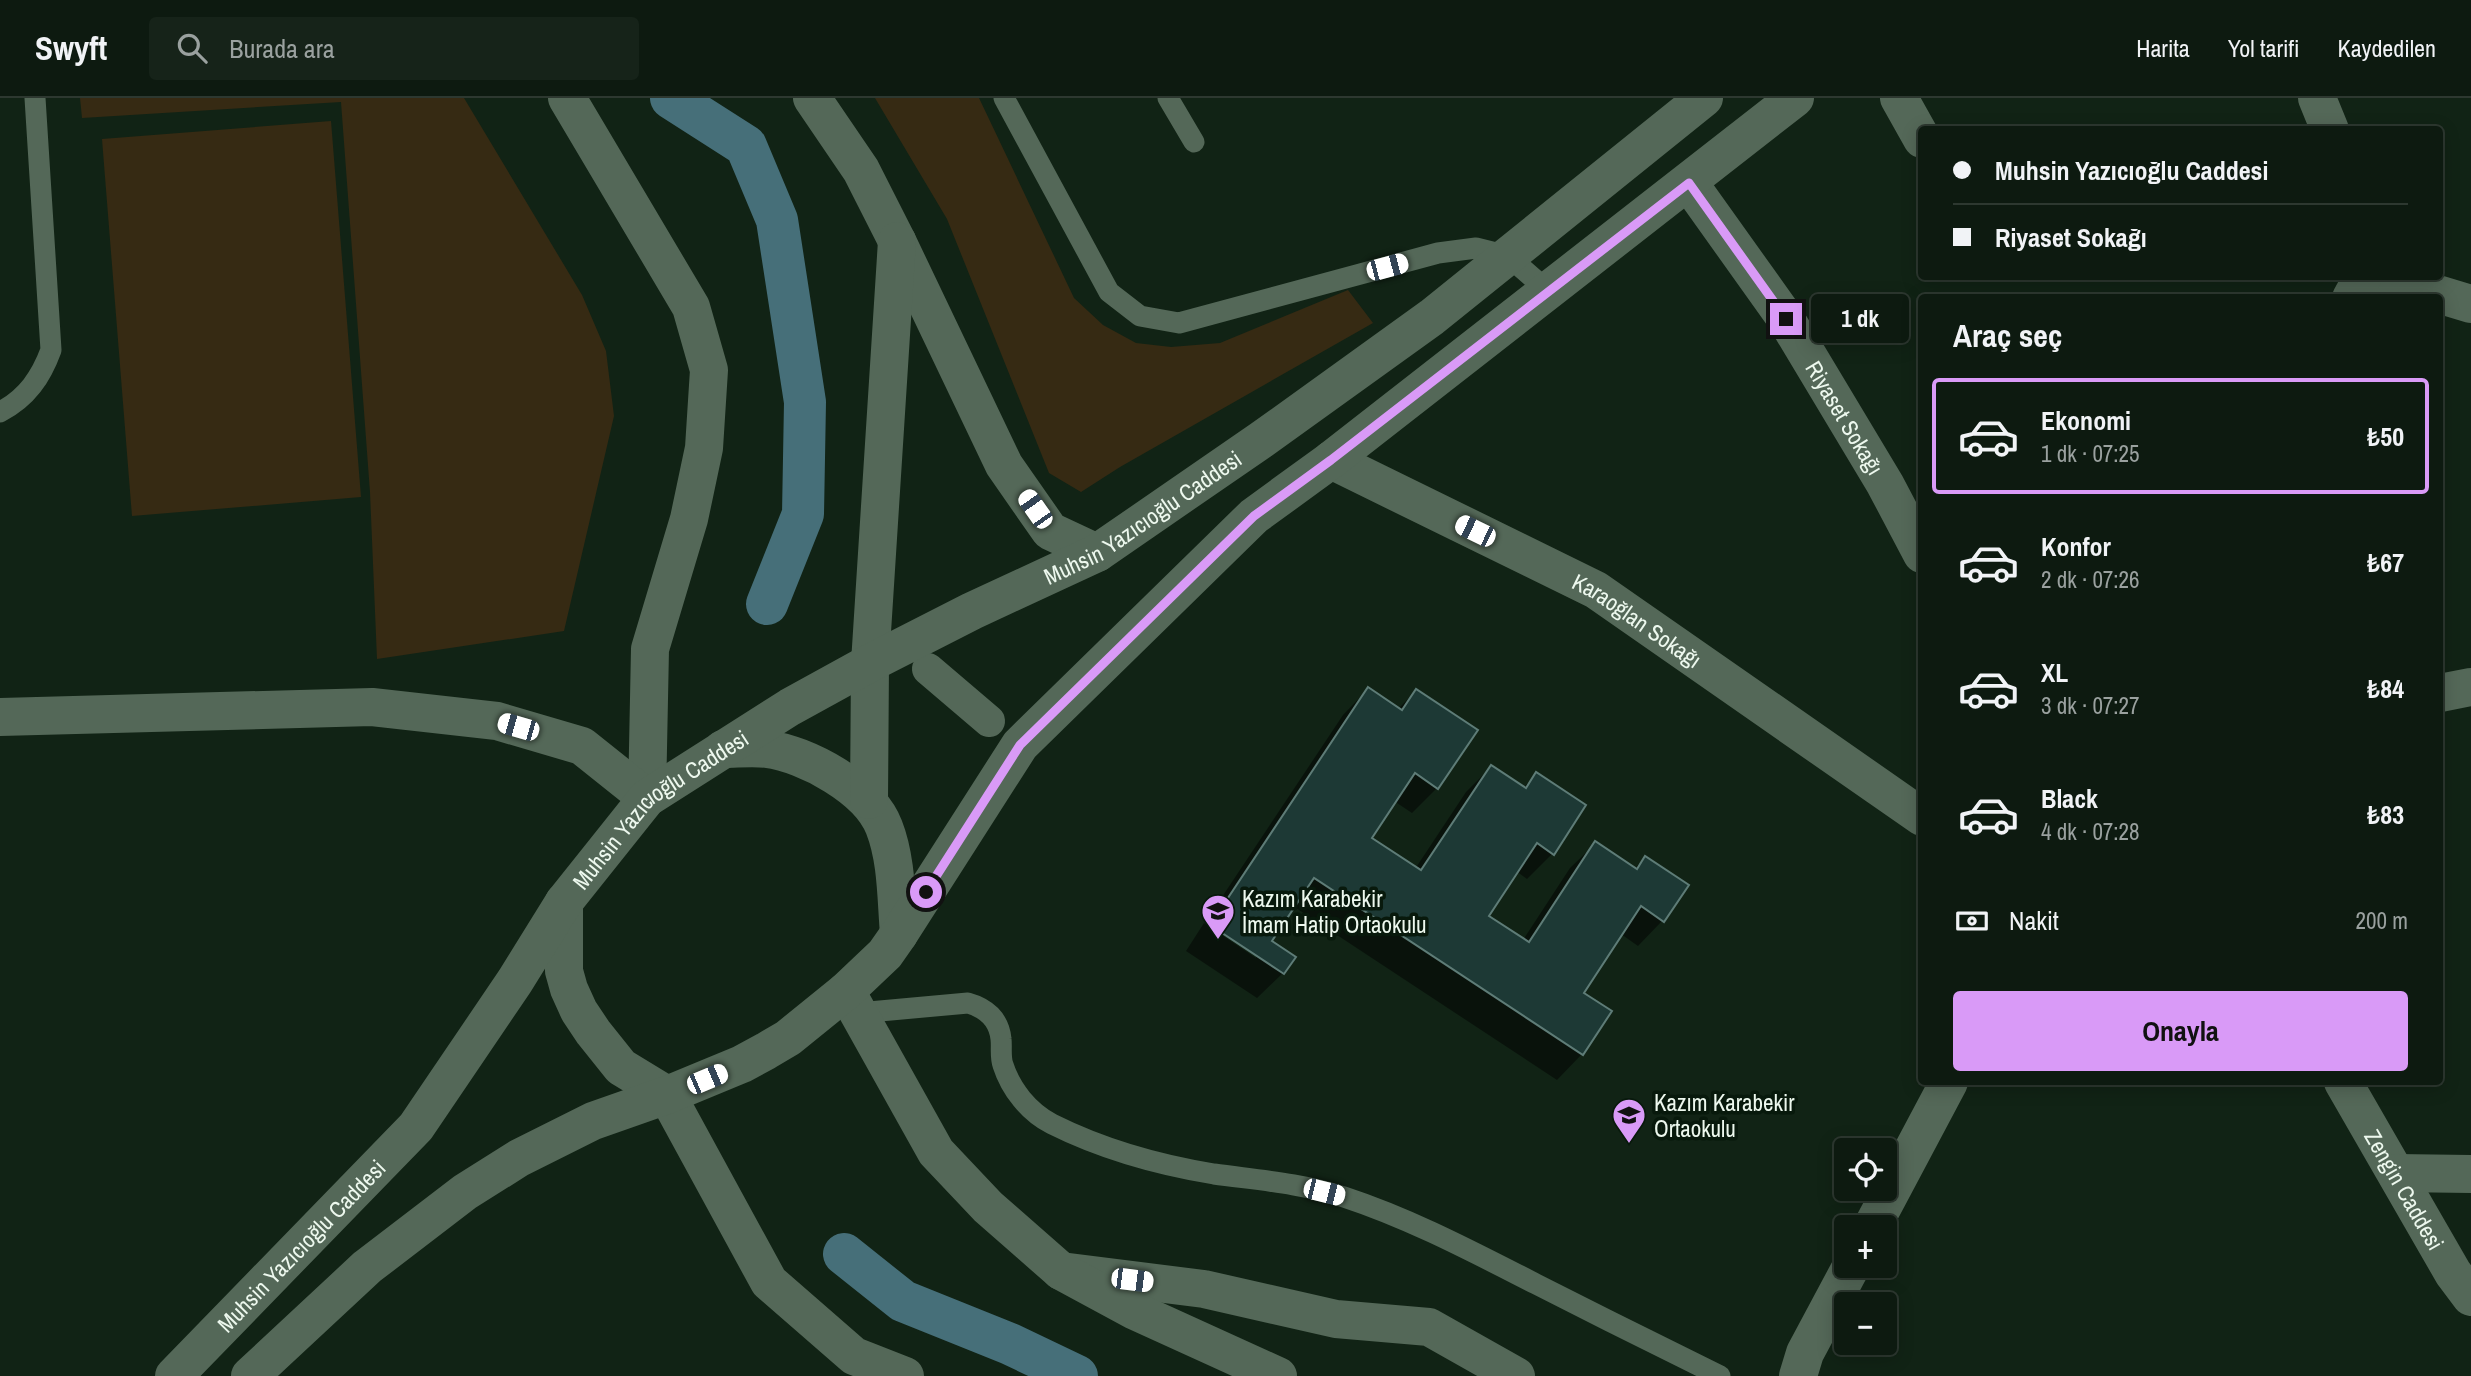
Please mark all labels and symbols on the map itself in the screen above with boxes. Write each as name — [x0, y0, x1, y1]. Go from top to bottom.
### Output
car — [1364, 251, 1411, 283]
callout: 1 dk — [1810, 294, 1908, 344]
route end — [1770, 303, 1802, 335]
street label: Riyaset Sokağı — [1799, 355, 1891, 480]
street label: Muhsin Yazıcıoğlu Caddesi — [1038, 443, 1247, 591]
car — [1015, 486, 1056, 532]
car — [1452, 512, 1499, 550]
street label: Karaoğlan Sokağı — [1567, 565, 1708, 675]
car — [495, 711, 542, 743]
street label: Muhsin Yazıcıoğlu Caddesi — [565, 722, 754, 895]
route start — [910, 876, 942, 908]
place label: Kazım Karabekir İmam Hatip Ortaokulu — [1242, 883, 1426, 940]
school or university icon: Kazım Karabekir İmam Hatip Ortaokulu — [1199, 892, 1237, 941]
car — [684, 1061, 731, 1097]
place label: Kazım Karabekir Ortaokulu — [1654, 1087, 1795, 1144]
school or university icon: Kazım Karabekir Ortaokulu — [1610, 1096, 1648, 1145]
street label: Zengin Caddesi — [2358, 1124, 2452, 1255]
street label: Muhsin Yazıcıoğlu Caddesi — [210, 1153, 392, 1338]
car — [1302, 1177, 1347, 1207]
car — [1110, 1267, 1155, 1293]

